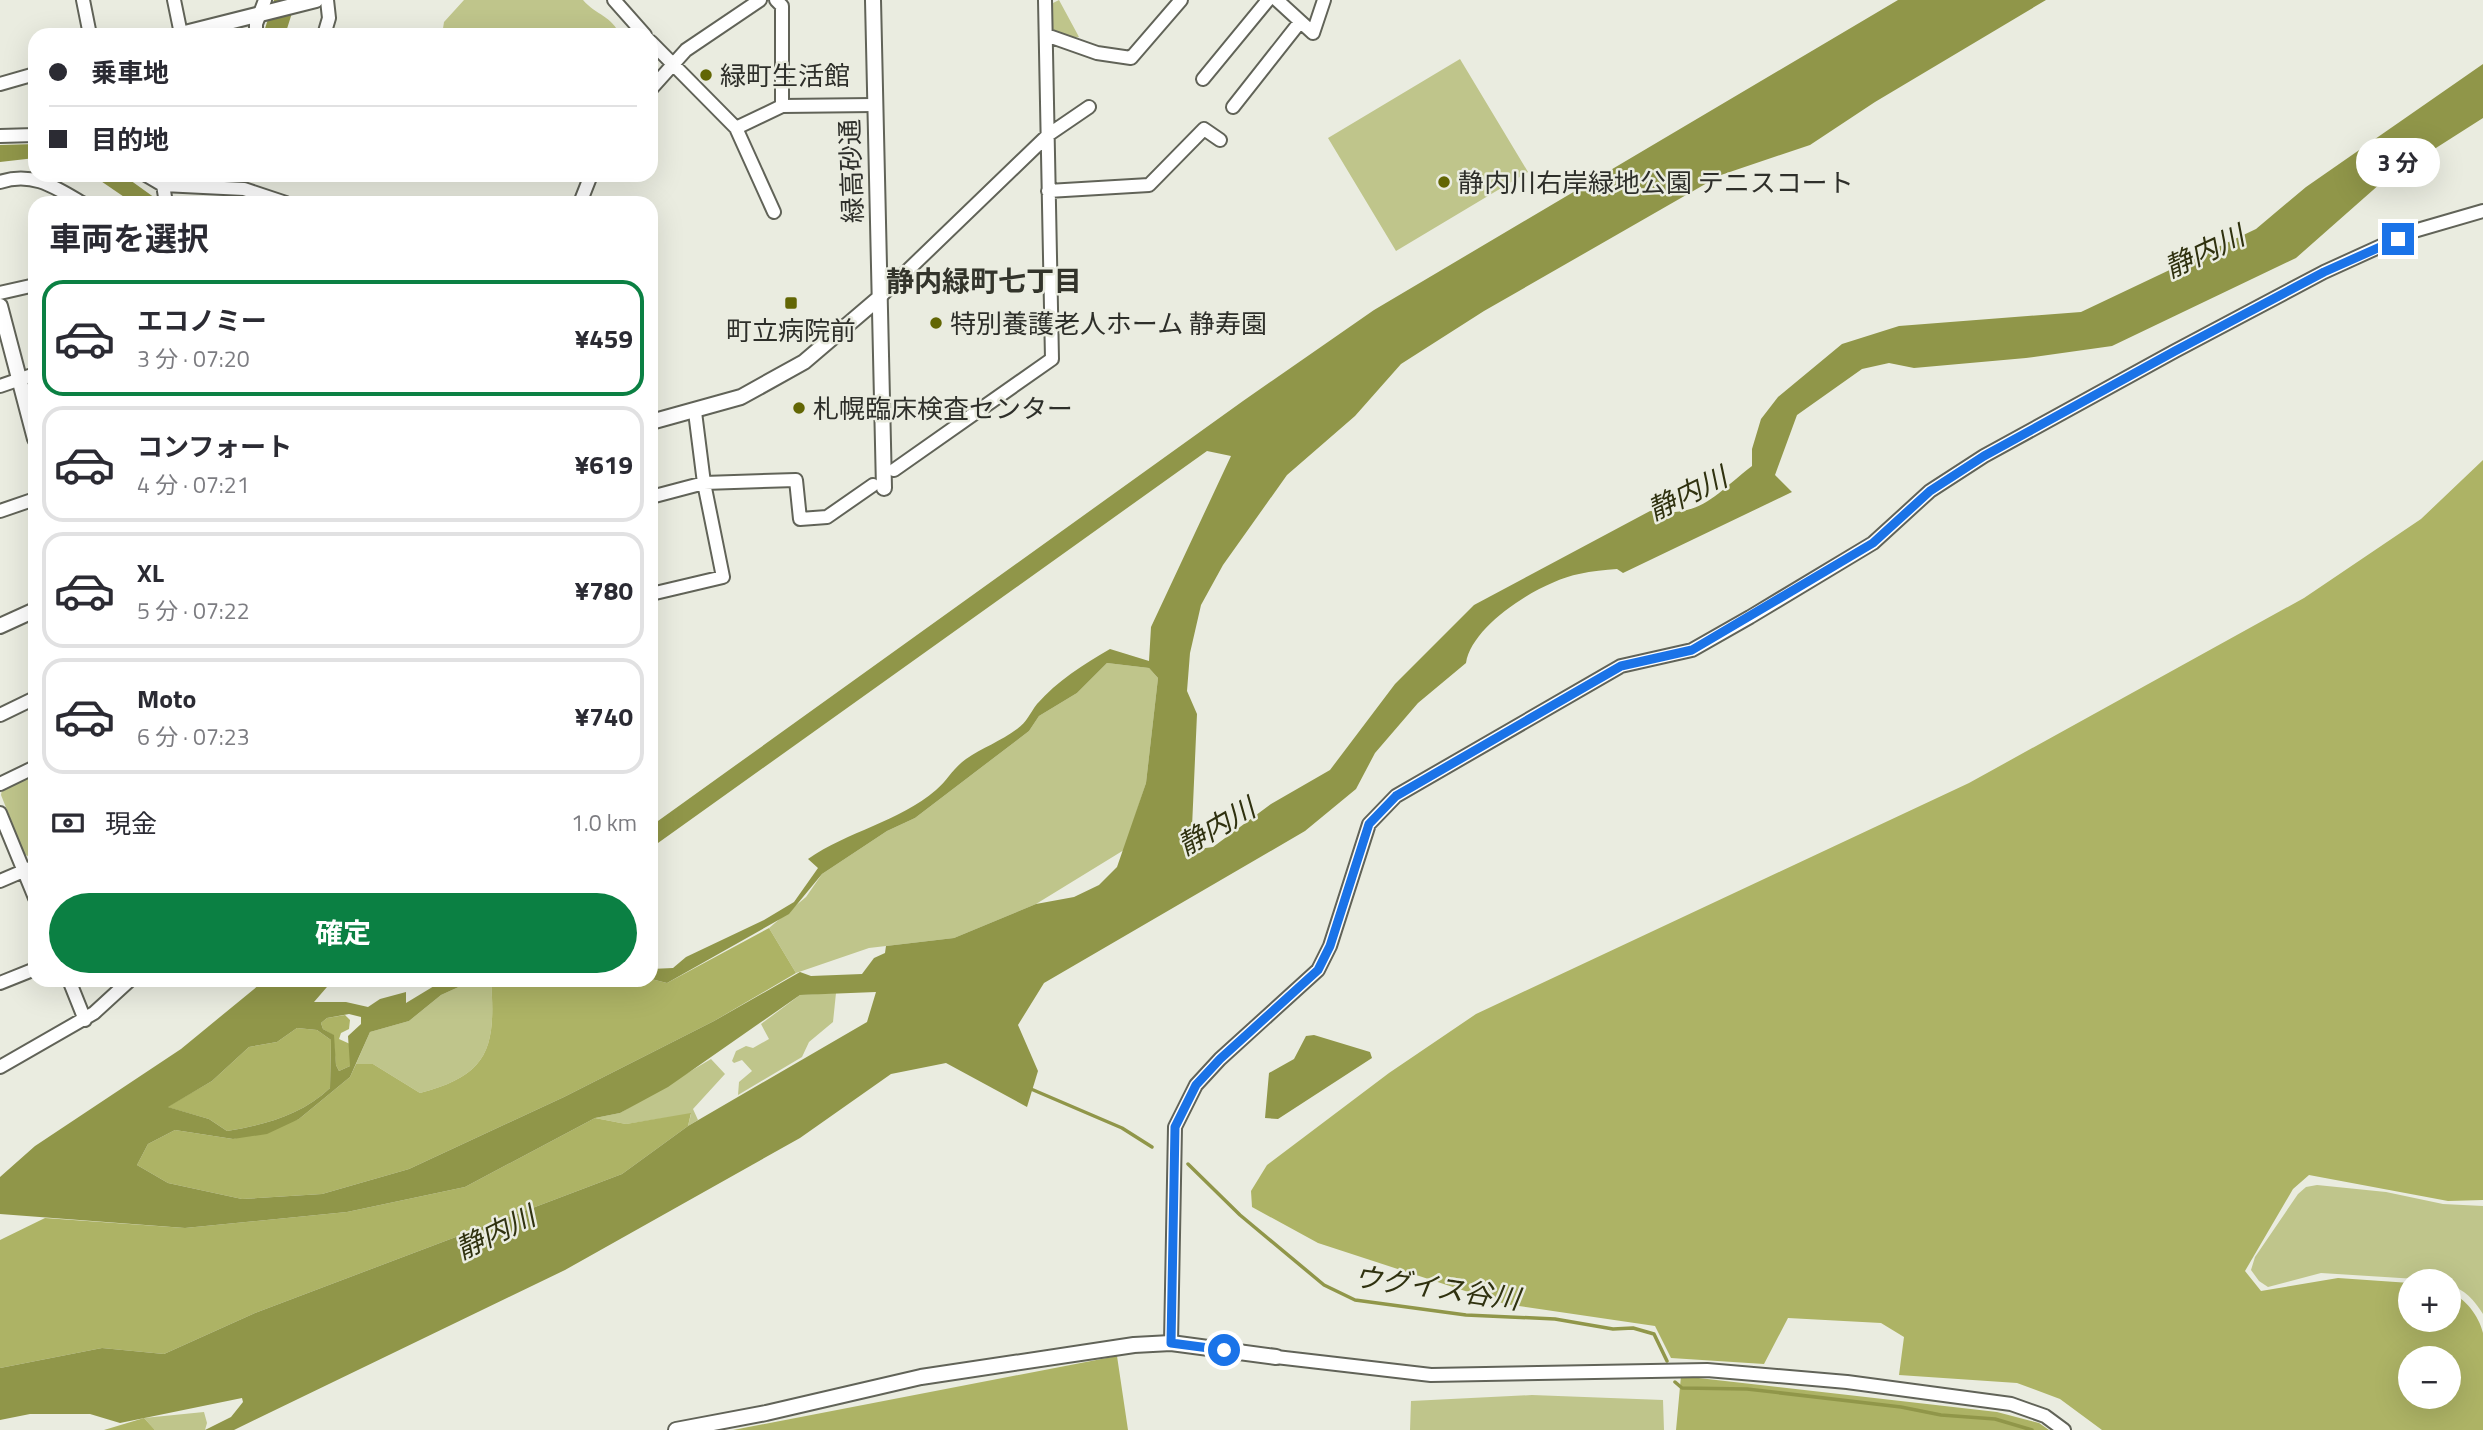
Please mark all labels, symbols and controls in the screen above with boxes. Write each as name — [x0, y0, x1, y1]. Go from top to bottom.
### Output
text: 乗車地 — [91, 53, 169, 92]
place label: 緑町生活館 — [720, 56, 850, 95]
marker: 緑町生活館 — [698, 67, 714, 83]
street label: 緑高砂通 — [830, 118, 872, 224]
text: 目的地 — [91, 120, 169, 159]
callout: 3 分 — [2356, 138, 2440, 187]
text: 3 分 — [2378, 145, 2418, 180]
place label: 静内川右岸緑地公園 テニスコート — [1458, 163, 1854, 202]
marker: 静内川右岸緑地公園 テニスコート — [1436, 174, 1452, 190]
water label: 静内川 — [2157, 212, 2254, 288]
text: 車両を選択 — [49, 214, 209, 262]
route end — [2382, 223, 2414, 255]
district label: 静内緑町七丁目 — [886, 259, 1082, 302]
marker: 町立病院前 — [783, 295, 799, 311]
text: エコノミー — [137, 301, 267, 340]
place label: 特別養護老人ホーム 静寿園 — [950, 304, 1267, 343]
icon: car — [53, 307, 116, 370]
place label: 町立病院前 — [726, 311, 856, 350]
marker: 特別養護老人ホーム 静寿園 — [928, 315, 944, 331]
text: ¥459 — [575, 319, 633, 358]
text: 3 分 · 07:20 — [137, 341, 250, 376]
place label: 札幌臨床検査センター — [813, 389, 1073, 428]
marker: 札幌臨床検査センター — [791, 400, 807, 416]
text: コンフォート — [137, 427, 292, 466]
icon: car — [53, 433, 116, 496]
text: ¥619 — [575, 445, 633, 484]
water label: 静内川 — [1640, 454, 1737, 531]
text: 4 分 · 07:21 — [137, 467, 250, 502]
text: XL — [137, 553, 164, 592]
icon: car — [53, 559, 116, 622]
text: ¥780 — [575, 571, 633, 610]
text: 5 分 · 07:22 — [137, 593, 250, 628]
text: Moto — [137, 679, 196, 718]
icon: car — [53, 685, 116, 748]
text: ¥740 — [575, 697, 633, 736]
text: 6 分 · 07:23 — [137, 719, 250, 754]
water label: 静内川 — [1169, 785, 1266, 866]
icon: cash — [49, 804, 87, 842]
text: 現金 — [105, 804, 157, 843]
text: 1.0 km — [571, 805, 637, 840]
button: 確定 — [49, 893, 637, 973]
water label: 静内川 — [448, 1193, 545, 1270]
water label: ウグイス谷川 — [1351, 1254, 1526, 1320]
map controls — [2398, 1269, 2461, 1409]
button: + — [2398, 1269, 2461, 1332]
route start — [1208, 1334, 1240, 1366]
button: − — [2398, 1346, 2461, 1409]

